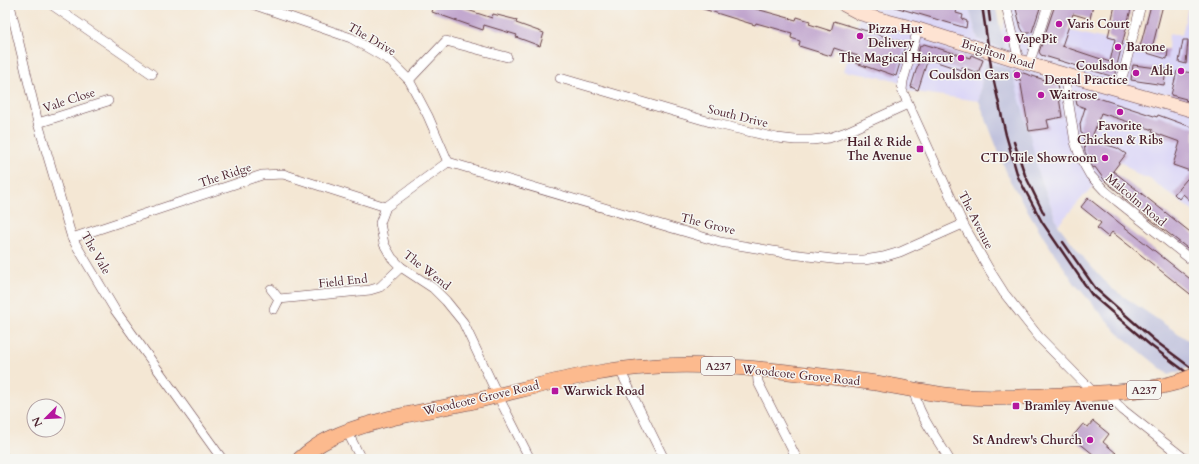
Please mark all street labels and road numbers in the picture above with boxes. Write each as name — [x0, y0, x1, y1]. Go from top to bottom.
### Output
street label: The Drive — [345, 19, 399, 59]
street label: Brighton Road — [959, 35, 1037, 73]
street label: Vale Close — [41, 84, 97, 116]
street label: South Drive — [706, 101, 770, 131]
street label: The Ridge — [197, 159, 253, 191]
street label: Malcolm Road — [1102, 170, 1170, 230]
street label: The Avenue — [955, 188, 997, 252]
street label: The Grove — [679, 209, 737, 239]
street label: The Vale — [77, 229, 115, 277]
street label: The Wend — [400, 246, 454, 294]
street label: Field End — [318, 270, 369, 292]
road number: A237 — [701, 357, 735, 375]
street label: Woodcote Grove Road — [740, 361, 861, 389]
street label: Woodcote Grove Road — [420, 377, 541, 419]
road number: A237 — [1127, 381, 1161, 399]

